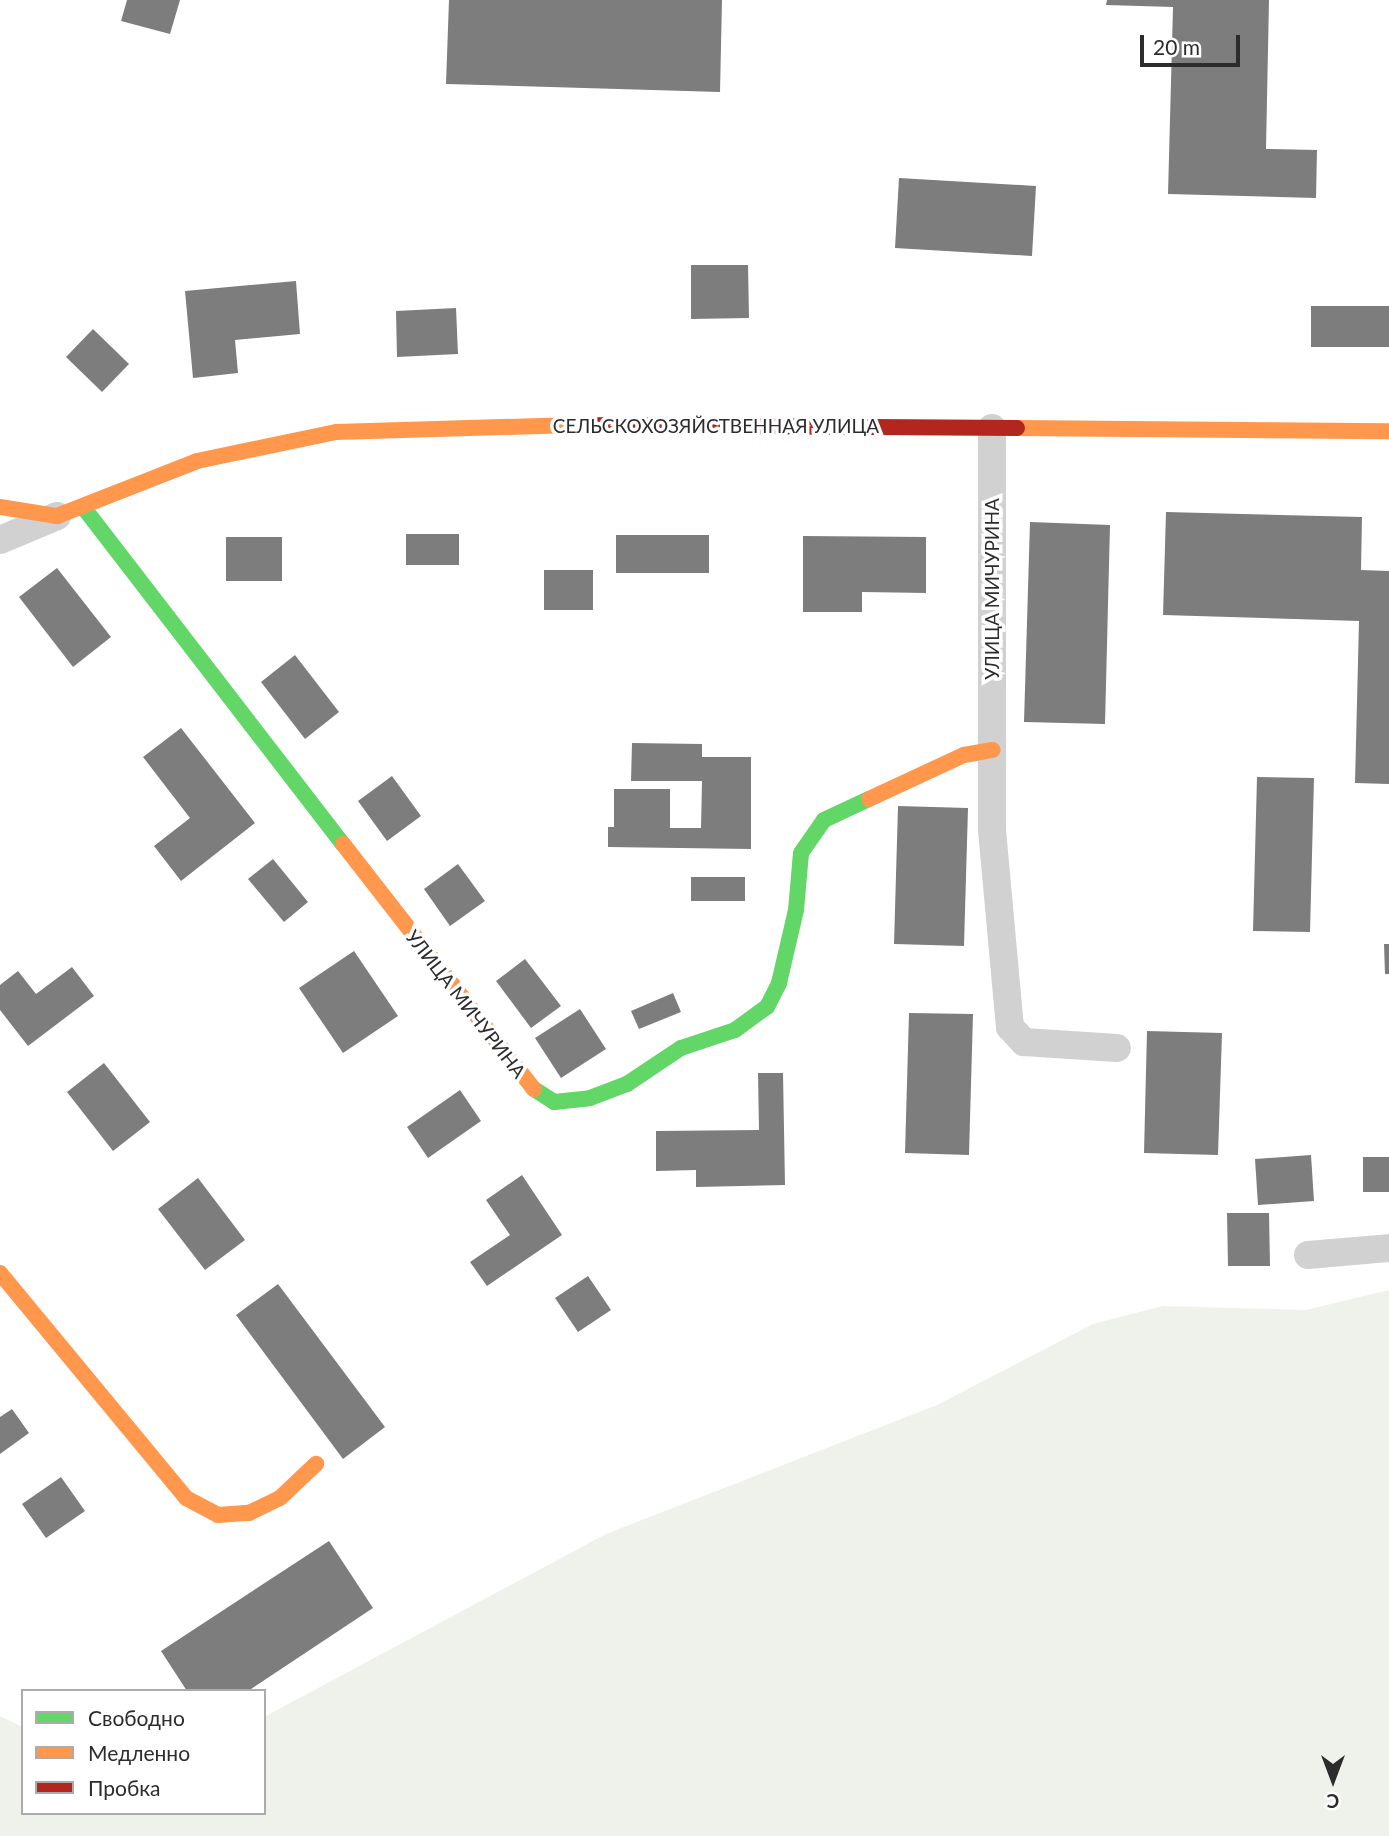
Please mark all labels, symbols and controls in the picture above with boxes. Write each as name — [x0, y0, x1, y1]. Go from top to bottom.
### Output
scale bar — [1144, 21, 1244, 65]
text: 20 m — [1153, 34, 1200, 59]
street label: СЕЛЬСКОХОЗЯЙСТВЕННАЯ УЛИЦА — [553, 415, 879, 437]
street label: УЛИЦА МИЧУРИНА — [981, 498, 1003, 680]
street label: УЛИЦА МИЧУРИНА — [401, 925, 531, 1083]
legend — [21, 1689, 266, 1815]
text: Свободно — [88, 1705, 185, 1730]
text: Медленно — [88, 1740, 190, 1765]
north arrow — [1298, 1745, 1368, 1815]
text: Пробка — [88, 1775, 161, 1800]
text: С — [1327, 1790, 1339, 1813]

